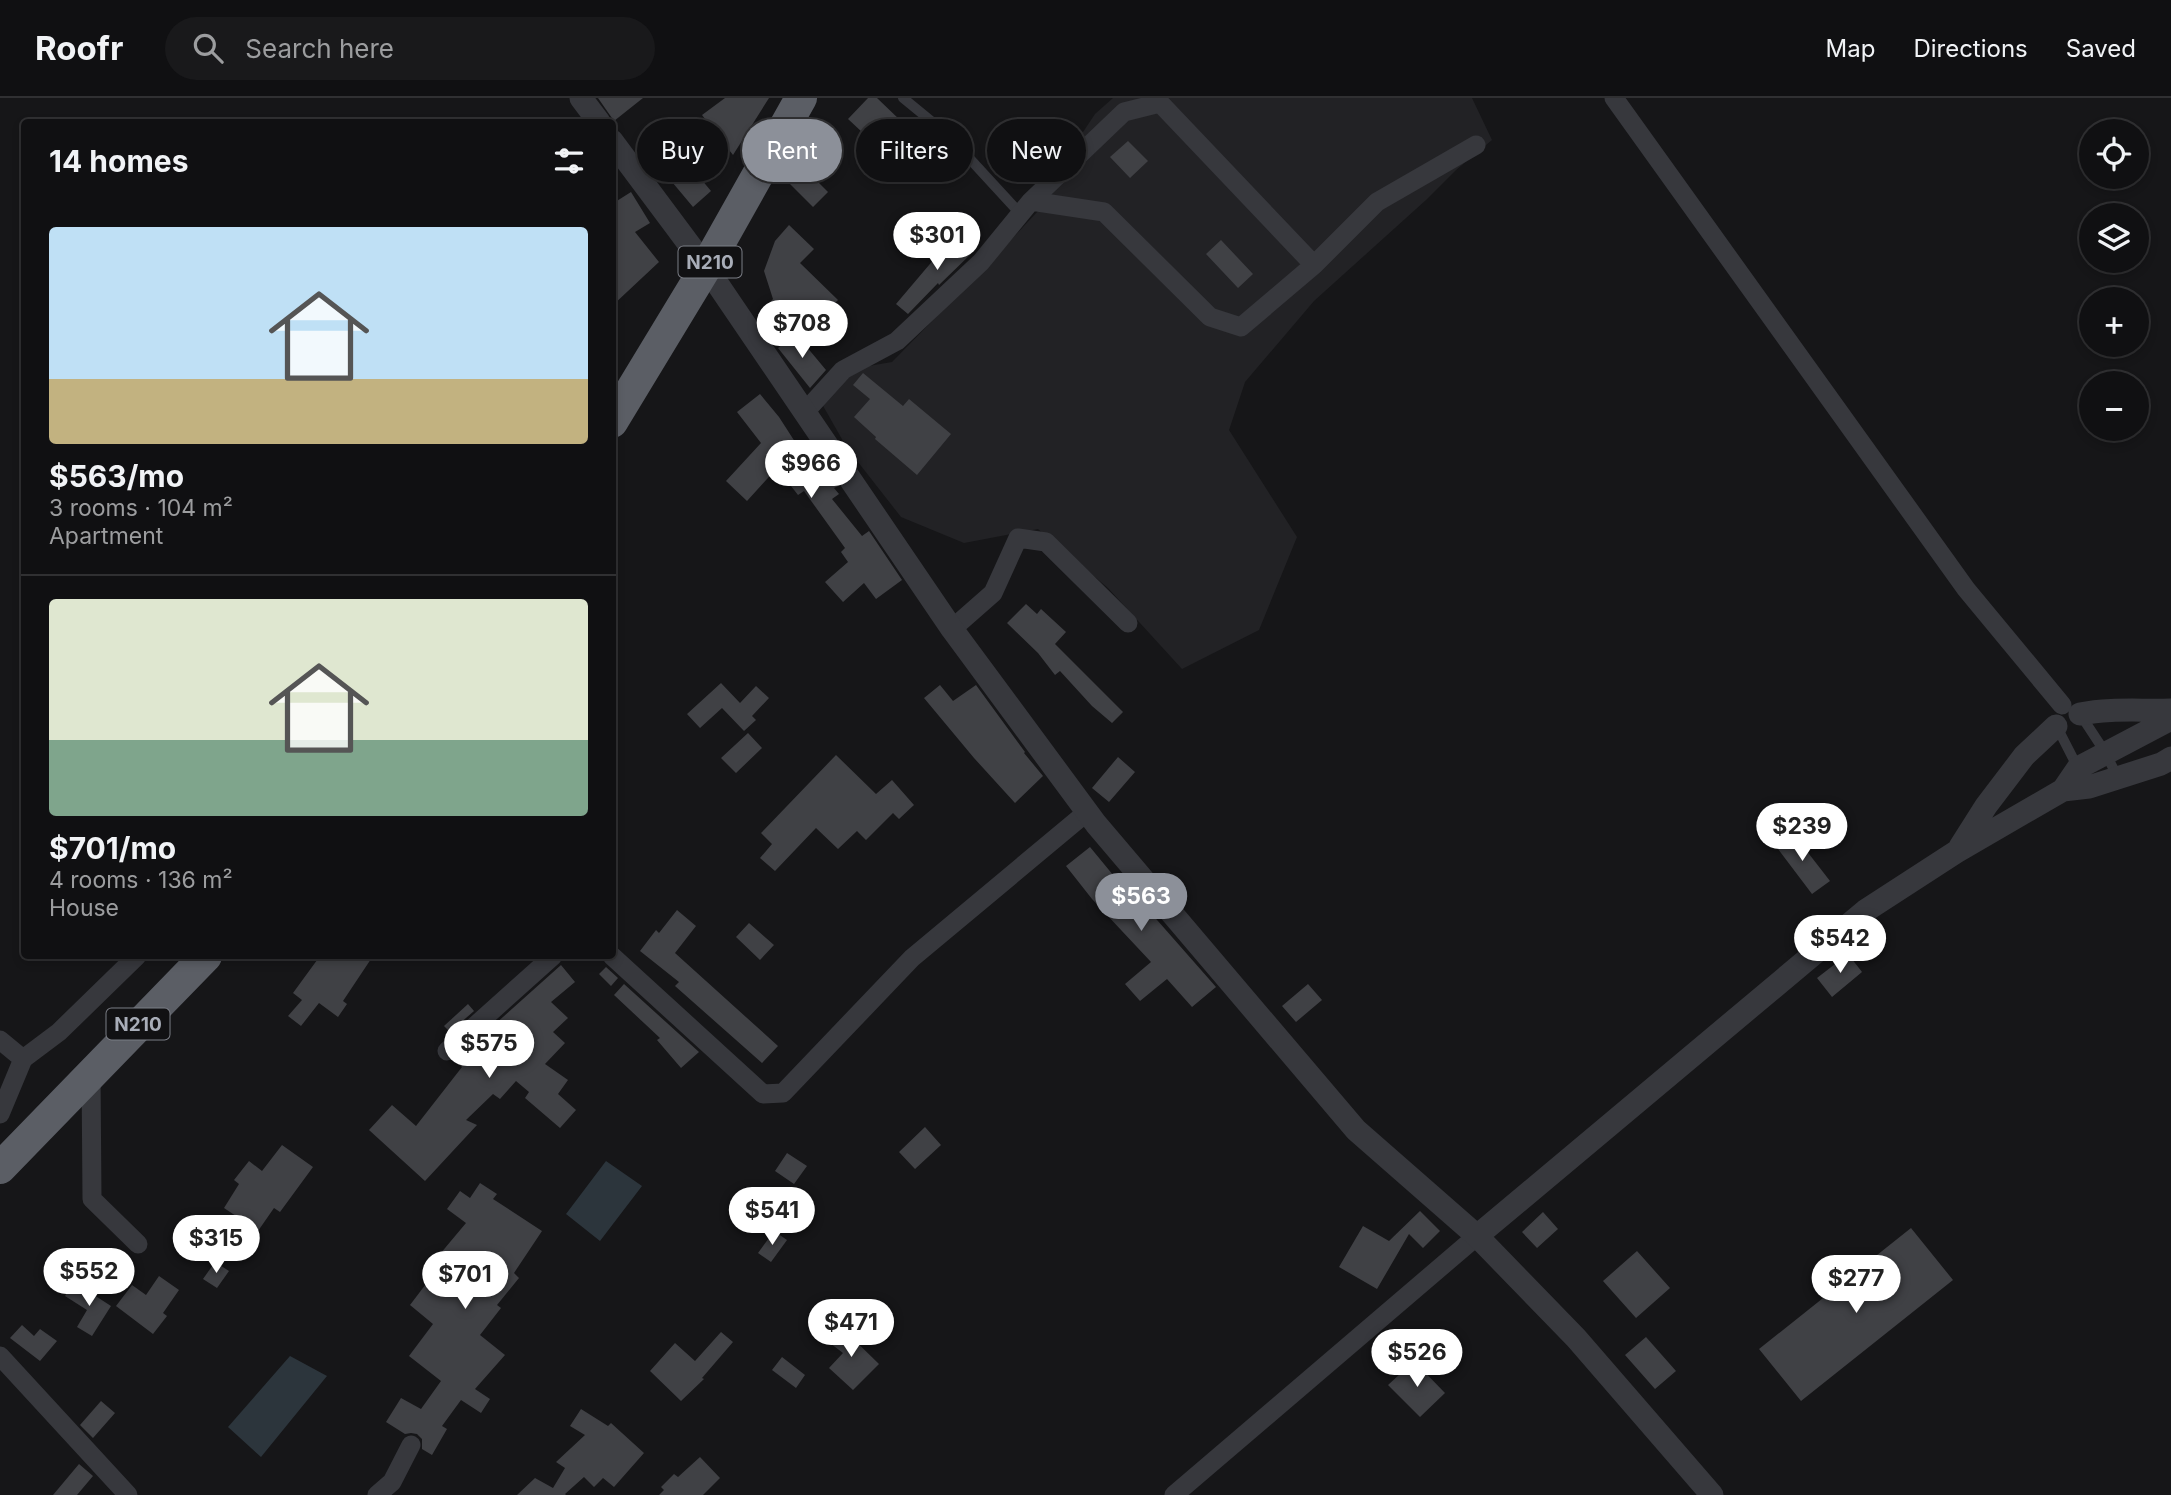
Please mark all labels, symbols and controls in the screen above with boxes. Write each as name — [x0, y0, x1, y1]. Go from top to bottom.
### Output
search box — [165, 17, 655, 80]
text: Roofr — [35, 28, 123, 68]
icon: search — [189, 29, 227, 67]
text: Search here — [245, 33, 394, 64]
text: Map — [1826, 34, 1875, 63]
text: Directions — [1913, 34, 2028, 63]
text: Saved — [2066, 34, 2136, 63]
chip: Buy — [637, 119, 728, 182]
chip: Rent — [742, 119, 842, 182]
chip: Filters — [856, 119, 973, 182]
chip: New — [987, 119, 1086, 182]
map controls — [2079, 119, 2149, 441]
button: locate — [2079, 119, 2149, 189]
icon: filters — [550, 142, 588, 180]
text: 14 homes — [49, 143, 188, 179]
button: layers — [2079, 203, 2149, 273]
pin: $301 — [896, 212, 978, 272]
text: $301 — [909, 221, 965, 249]
road number: N210 — [678, 246, 742, 278]
icon: home — [256, 273, 382, 399]
button: + — [2079, 287, 2149, 357]
pin: $708 — [761, 300, 843, 360]
text: $708 — [773, 309, 831, 337]
button: − — [2079, 371, 2149, 441]
pin: $966 — [770, 440, 852, 500]
text: $966 — [781, 449, 841, 477]
text: $563/mo — [49, 458, 184, 494]
text: 3 rooms · 104 m² — [49, 494, 233, 522]
text: Apartment — [49, 522, 163, 550]
icon: home — [256, 645, 382, 771]
pin: $239 — [1761, 804, 1843, 863]
text: $239 — [1772, 812, 1832, 840]
text: $701/mo — [49, 830, 176, 866]
text: 4 rooms · 136 m² — [49, 866, 233, 894]
pin: $563 — [1100, 874, 1182, 933]
text: $563 — [1111, 882, 1171, 910]
text: House — [49, 894, 119, 922]
pin: $542 — [1799, 916, 1881, 975]
text: $542 — [1810, 924, 1870, 952]
road number: N210 — [106, 1008, 170, 1040]
pin: $575 — [448, 1020, 530, 1080]
text: $575 — [460, 1029, 518, 1057]
pin: $541 — [731, 1188, 813, 1247]
text: $541 — [745, 1196, 799, 1224]
pin: $315 — [175, 1216, 257, 1275]
text: $315 — [189, 1224, 243, 1252]
pin: $552 — [48, 1248, 130, 1308]
pin: $701 — [424, 1252, 506, 1311]
pin: $277 — [1815, 1256, 1897, 1315]
text: $552 — [60, 1257, 118, 1285]
text: $701 — [438, 1260, 492, 1288]
text: $277 — [1828, 1264, 1884, 1292]
pin: $471 — [810, 1300, 892, 1359]
text: $471 — [824, 1308, 878, 1336]
pin: $526 — [1376, 1330, 1458, 1389]
text: $526 — [1387, 1338, 1447, 1366]

